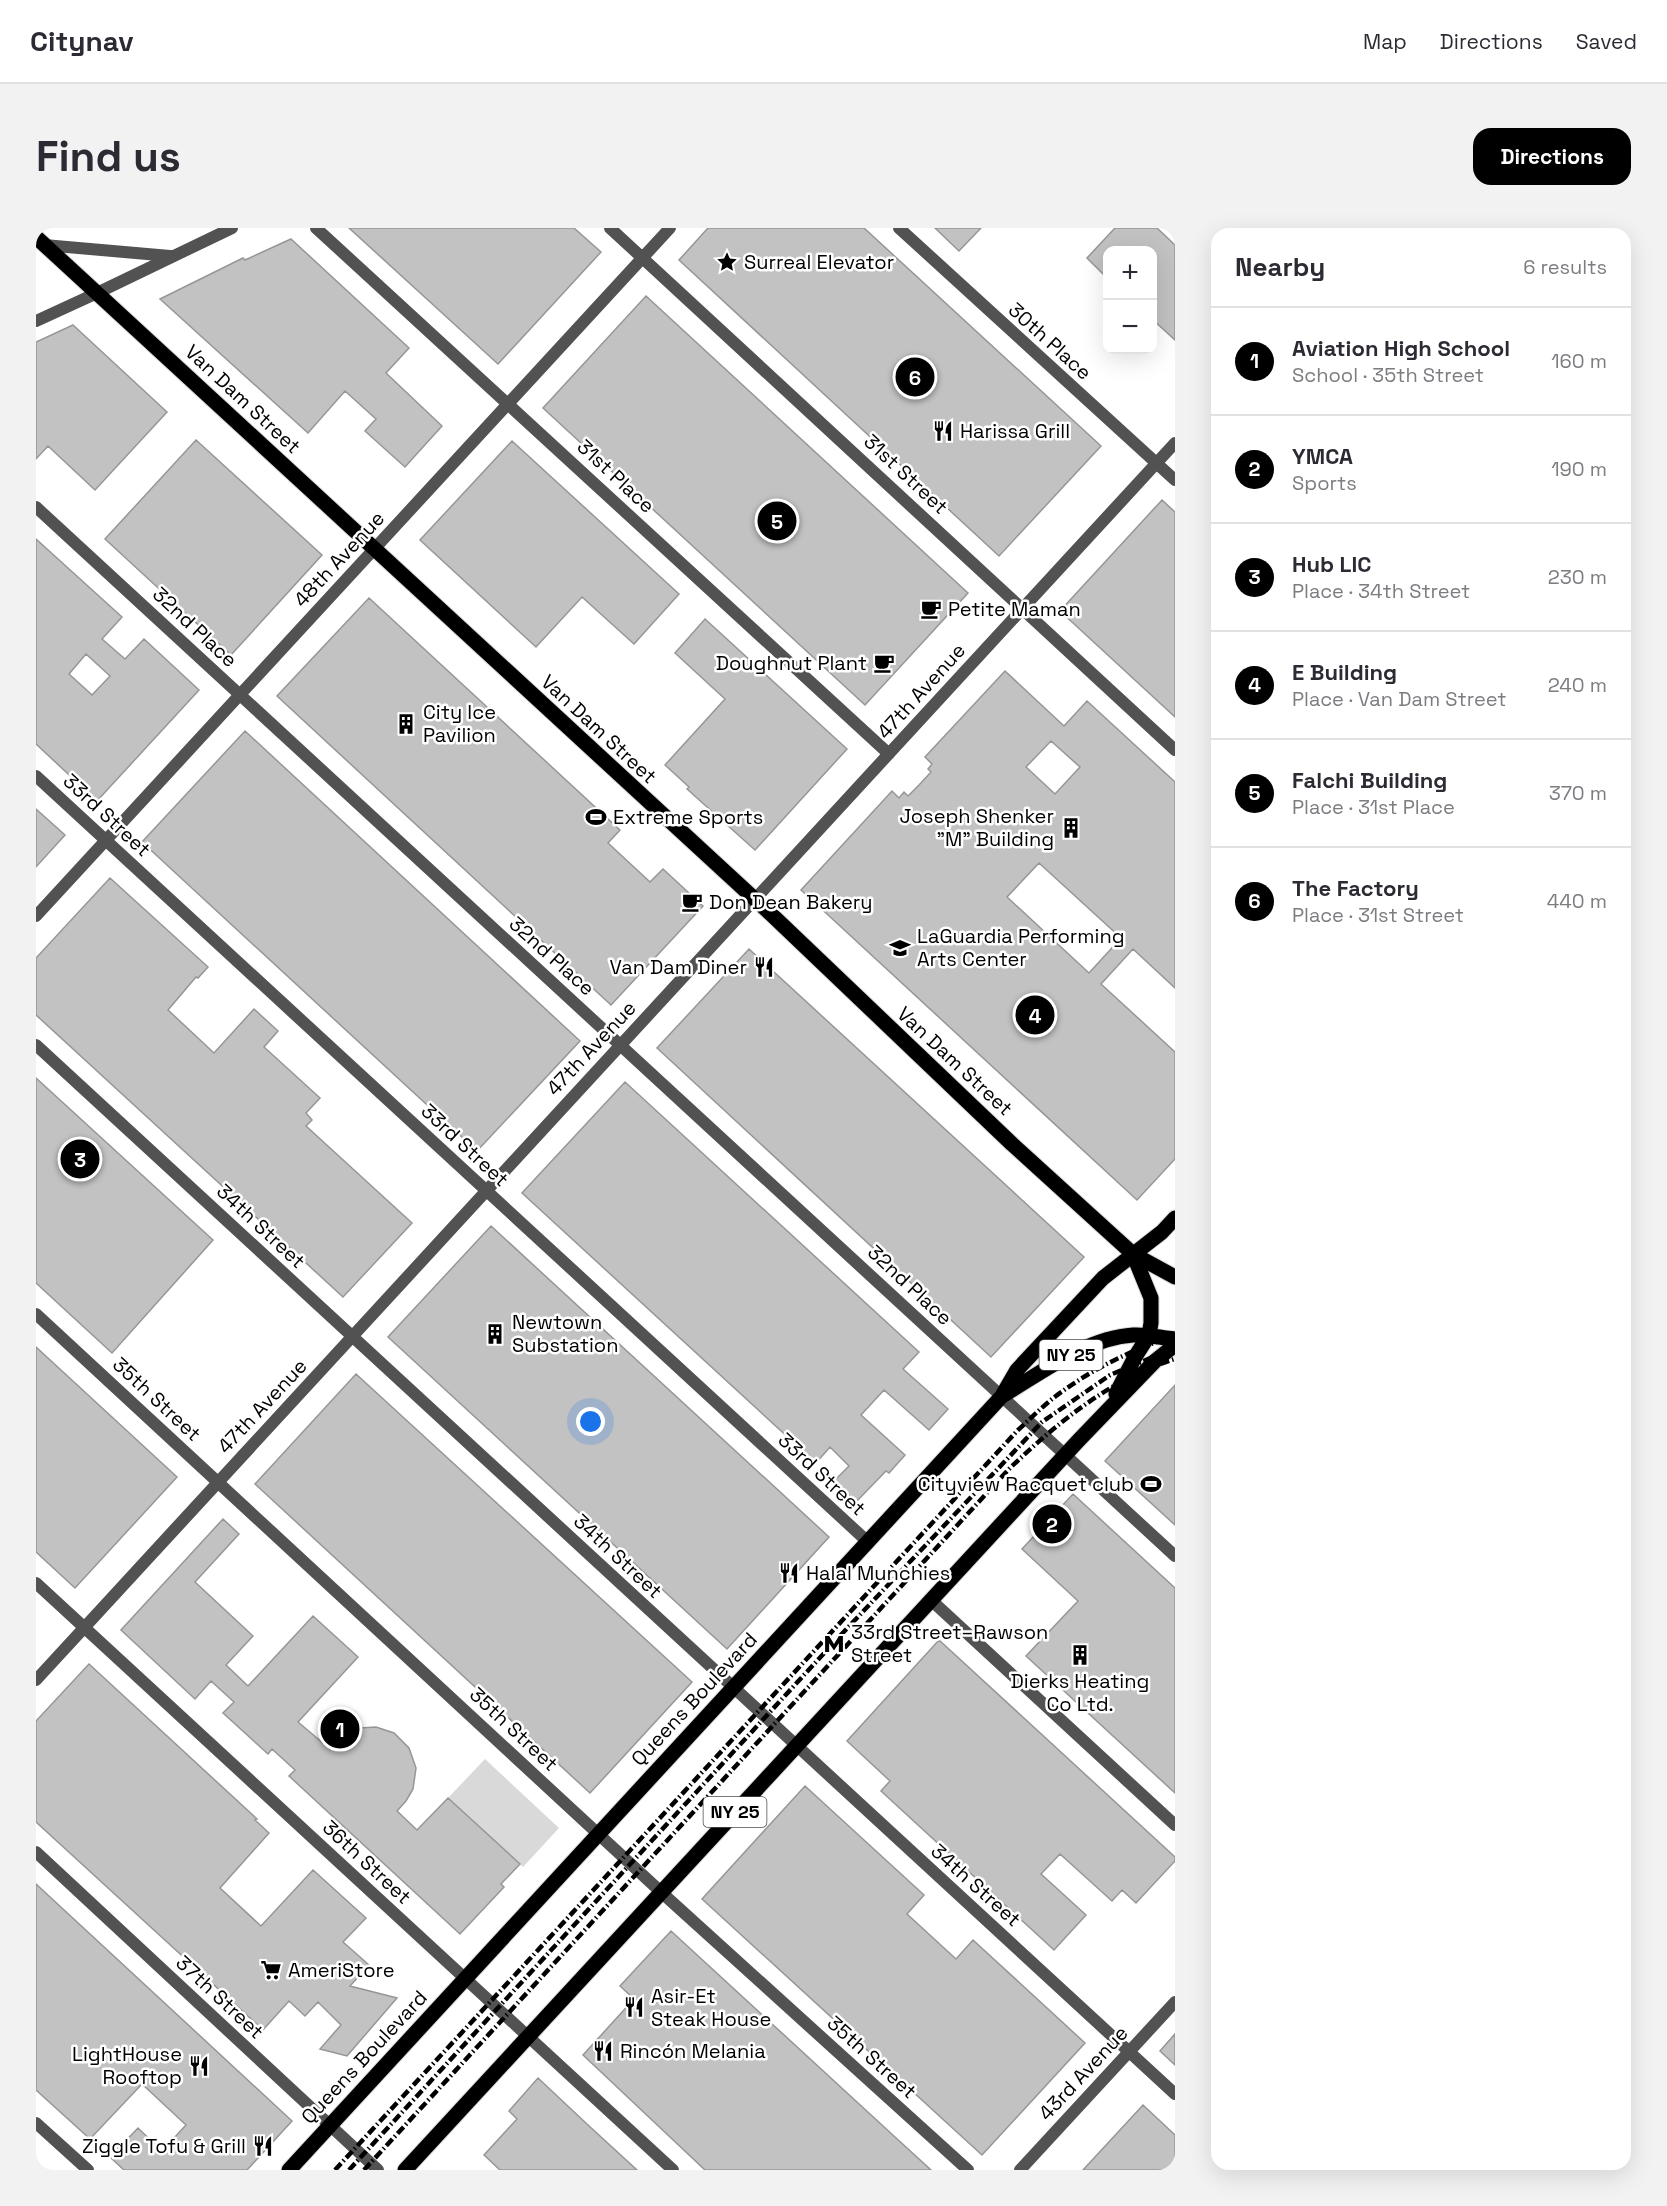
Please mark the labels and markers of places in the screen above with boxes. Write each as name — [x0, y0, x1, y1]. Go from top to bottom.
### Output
place label: Surreal Elevator — [744, 249, 894, 275]
place icon: Surreal Elevator — [715, 250, 739, 274]
pin: 6 — [896, 354, 934, 400]
place label: Harissa Grill — [960, 418, 1070, 444]
restaurant icon: Harissa Grill — [931, 419, 955, 443]
pin: 5 — [758, 498, 796, 544]
place label: Petite Maman — [948, 596, 1081, 622]
cafe icon: Petite Maman — [919, 597, 943, 621]
place label: Doughnut Plant — [716, 650, 867, 676]
cafe icon: Doughnut Plant — [872, 651, 896, 675]
place label: City Ice Pavilion — [423, 699, 496, 748]
building icon: City Ice Pavilion — [394, 712, 418, 736]
place label: Joseph Shenker "M" Building — [899, 803, 1054, 852]
place label: Extreme Sports — [613, 804, 763, 830]
sports icon: Extreme Sports — [584, 805, 608, 829]
building icon: Joseph Shenker "M" Building — [1059, 816, 1083, 840]
place label: Don Dean Bakery — [709, 889, 873, 915]
cafe icon: Don Dean Bakery — [680, 890, 704, 914]
place label: LaGuardia Performing Arts Center — [917, 923, 1125, 972]
school or university icon: LaGuardia Performing Arts Center — [888, 936, 912, 960]
place label: Van Dam Diner — [610, 954, 747, 980]
restaurant icon: Van Dam Diner — [752, 955, 776, 979]
pin: 4 — [1016, 992, 1054, 1038]
pin: 3 — [60, 1136, 99, 1182]
place label: Newtown Substation — [512, 1309, 618, 1358]
building icon: Newtown Substation — [483, 1322, 507, 1346]
place label: Cityview Racquet club — [918, 1471, 1134, 1497]
sports icon: Cityview Racquet club — [1139, 1472, 1163, 1496]
pin: 2 — [1032, 1502, 1072, 1546]
place label: Halal Munchies — [806, 1560, 950, 1586]
restaurant icon: Halal Munchies — [777, 1561, 801, 1585]
place label: 33rd Street–Rawson Street — [851, 1619, 1048, 1668]
metro station icon: 33rd Street–Rawson Street — [822, 1632, 846, 1656]
building icon: Dierks Heating Co Ltd. — [1068, 1643, 1092, 1667]
place label: Dierks Heating Co Ltd. — [1011, 1668, 1149, 1717]
pin: 1 — [320, 1706, 360, 1752]
place label: AmeriStore — [288, 1957, 395, 1983]
supermarket icon: AmeriStore — [259, 1958, 283, 1982]
place label: Asir-Et Steak House — [651, 1983, 771, 2032]
restaurant icon: Asir-Et Steak House — [622, 1995, 646, 2019]
place label: Rincón Melania — [620, 2038, 766, 2064]
restaurant icon: Rincón Melania — [591, 2039, 615, 2063]
place label: LightHouse Rooftop — [72, 2041, 182, 2090]
restaurant icon: LightHouse Rooftop — [187, 2054, 211, 2078]
place label: Ziggle Tofu & Grill — [82, 2133, 246, 2159]
restaurant icon: Ziggle Tofu & Grill — [251, 2134, 275, 2158]

